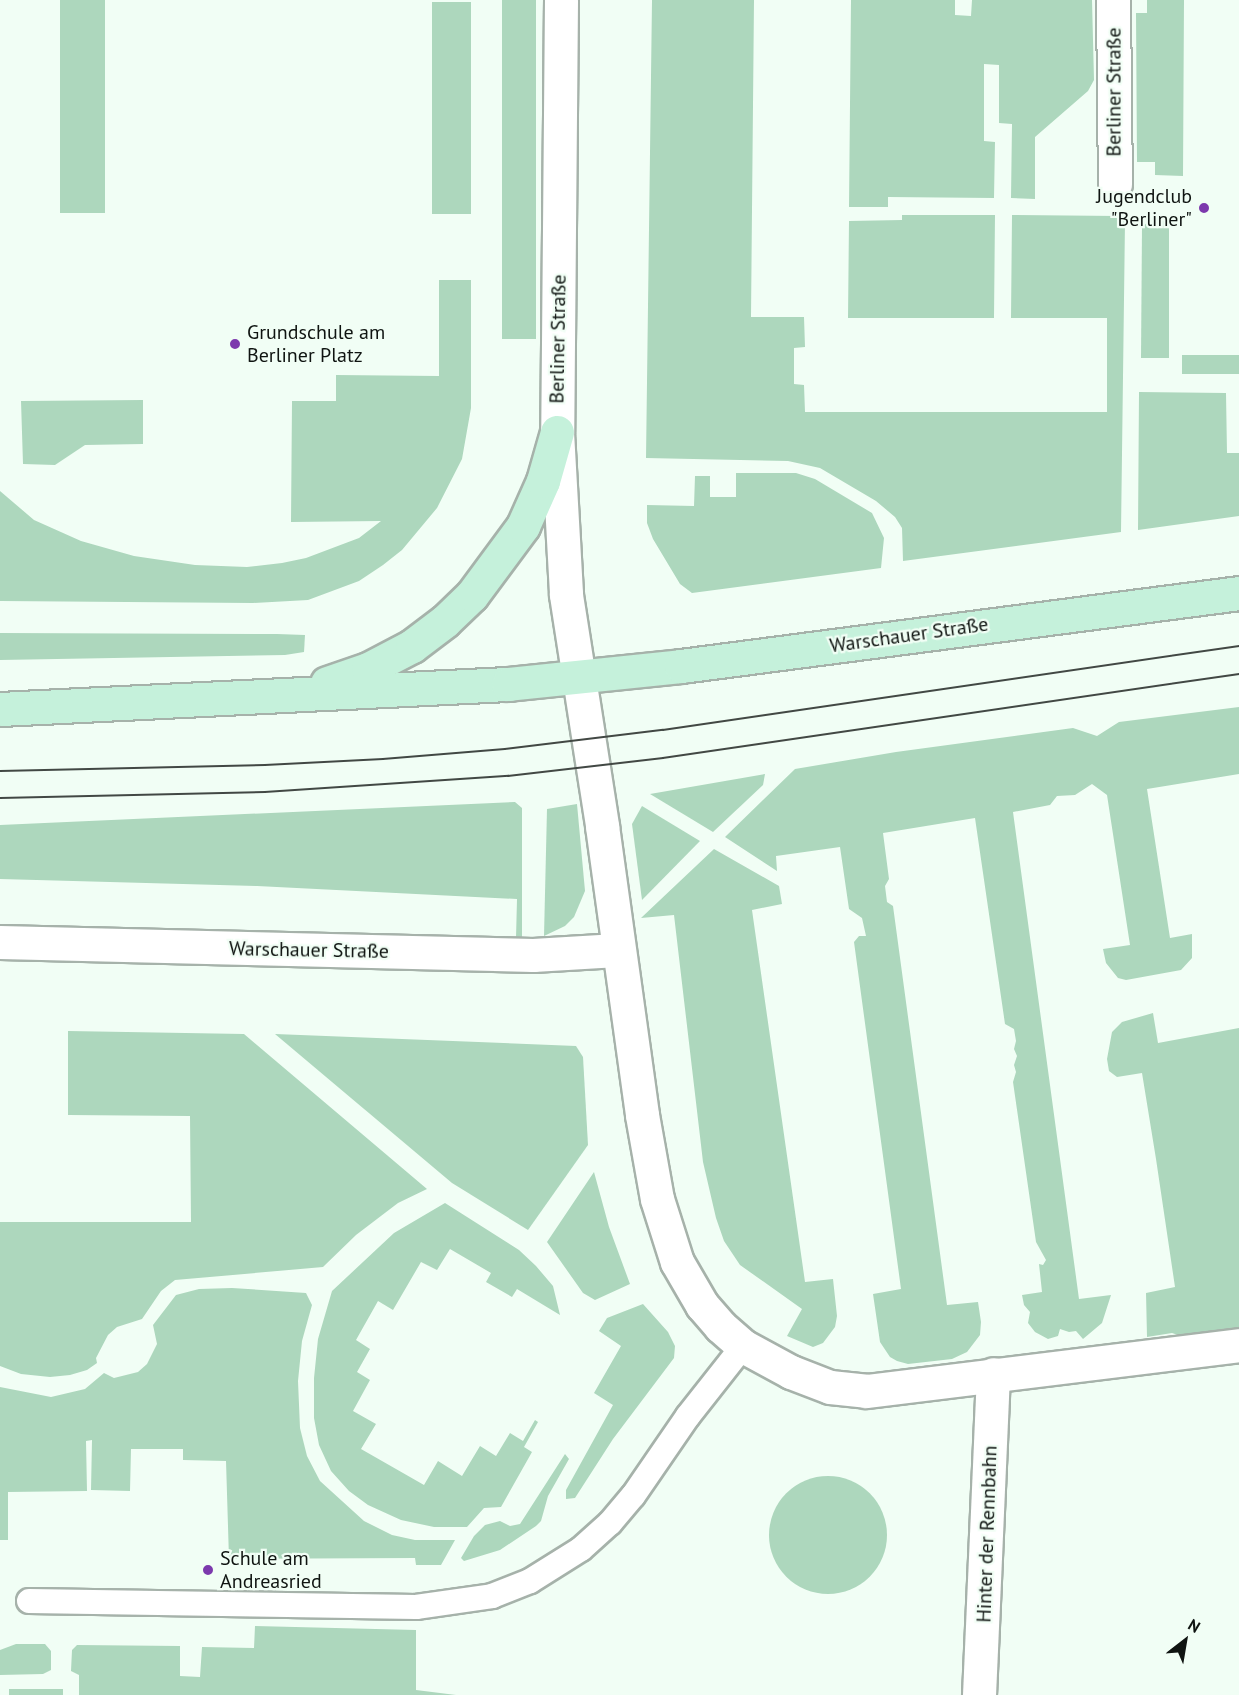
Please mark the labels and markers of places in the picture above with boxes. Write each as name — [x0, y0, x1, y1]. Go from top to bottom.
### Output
place label: Jugendclub "Berliner" — [1096, 184, 1192, 231]
marker: Jugendclub "Berliner" — [1197, 201, 1211, 215]
place label: Grundschule am Berliner Platz — [247, 320, 385, 367]
marker: Grundschule am Berliner Platz — [228, 337, 242, 351]
place label: Schule am Andreasried — [220, 1546, 322, 1593]
marker: Schule am Andreasried — [201, 1563, 215, 1577]

